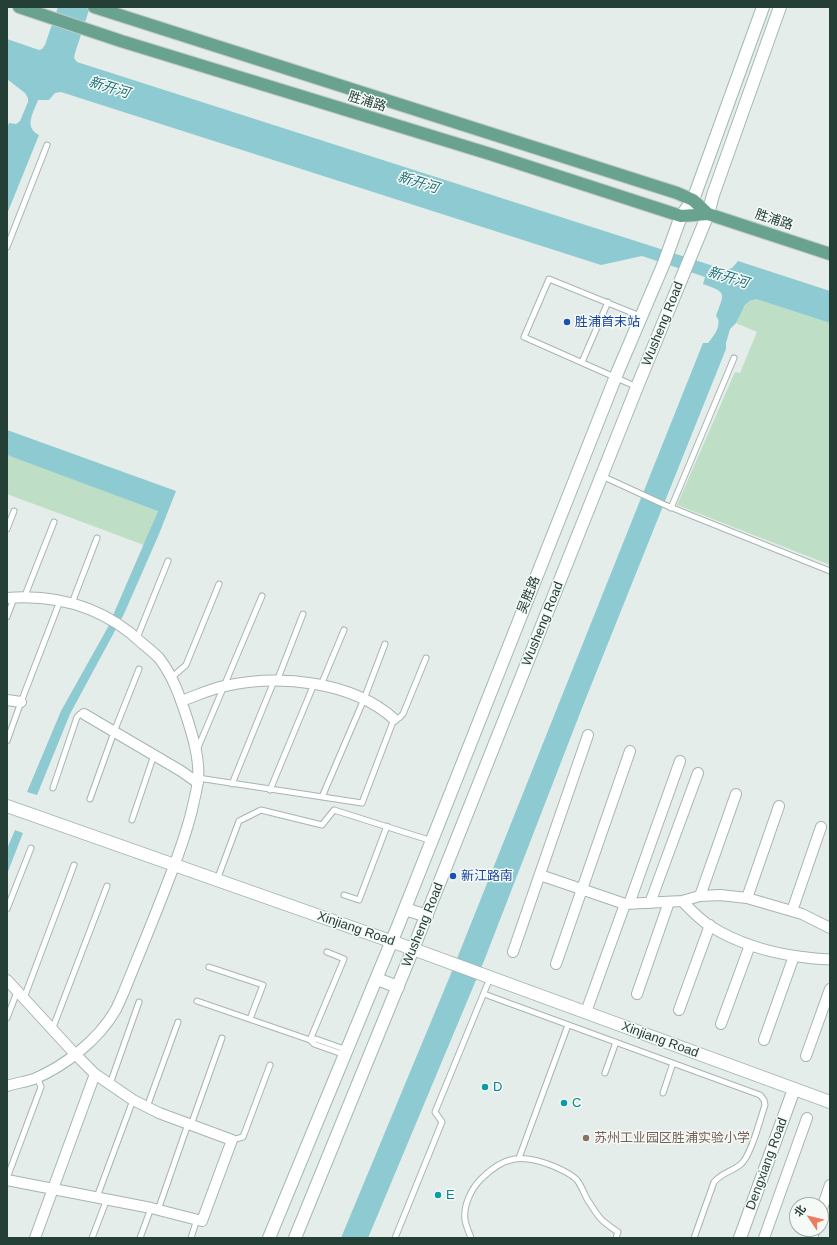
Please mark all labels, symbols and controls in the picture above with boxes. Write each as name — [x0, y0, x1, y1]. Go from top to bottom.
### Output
water label: 新开河 — [86, 74, 132, 102]
street label: 胜浦路 — [346, 89, 388, 115]
water label: 新开河 — [395, 169, 441, 197]
street label: 胜浦路 — [753, 207, 795, 233]
water label: 新开河 — [705, 264, 751, 292]
street label: Wusheng Road — [639, 280, 687, 368]
place label: 胜浦首末站 — [575, 314, 640, 330]
marker: 胜浦首末站 — [562, 317, 572, 327]
street label: 吴胜路 — [514, 574, 544, 616]
street label: Wusheng Road — [519, 580, 567, 668]
place label: 新江路南 — [461, 868, 513, 884]
marker: 新江路南 — [448, 871, 458, 881]
street label: Wusheng Road — [399, 881, 447, 969]
street label: Xinjiang Road — [315, 908, 397, 950]
street label: Xinjiang Road — [619, 1019, 701, 1061]
place label: D — [493, 1079, 502, 1095]
marker: D — [480, 1082, 490, 1092]
place label: C — [572, 1095, 581, 1111]
marker: C — [559, 1098, 569, 1108]
street label: Dengxiang Road — [743, 1116, 791, 1212]
place label: 苏州工业园区胜浦实验小学 — [594, 1130, 750, 1146]
marker: 苏州工业园区胜浦实验小学 — [581, 1133, 591, 1143]
place label: E — [446, 1187, 455, 1203]
marker: E — [433, 1190, 443, 1200]
north arrow — [789, 1197, 829, 1237]
text: 北 — [792, 1203, 808, 1219]

